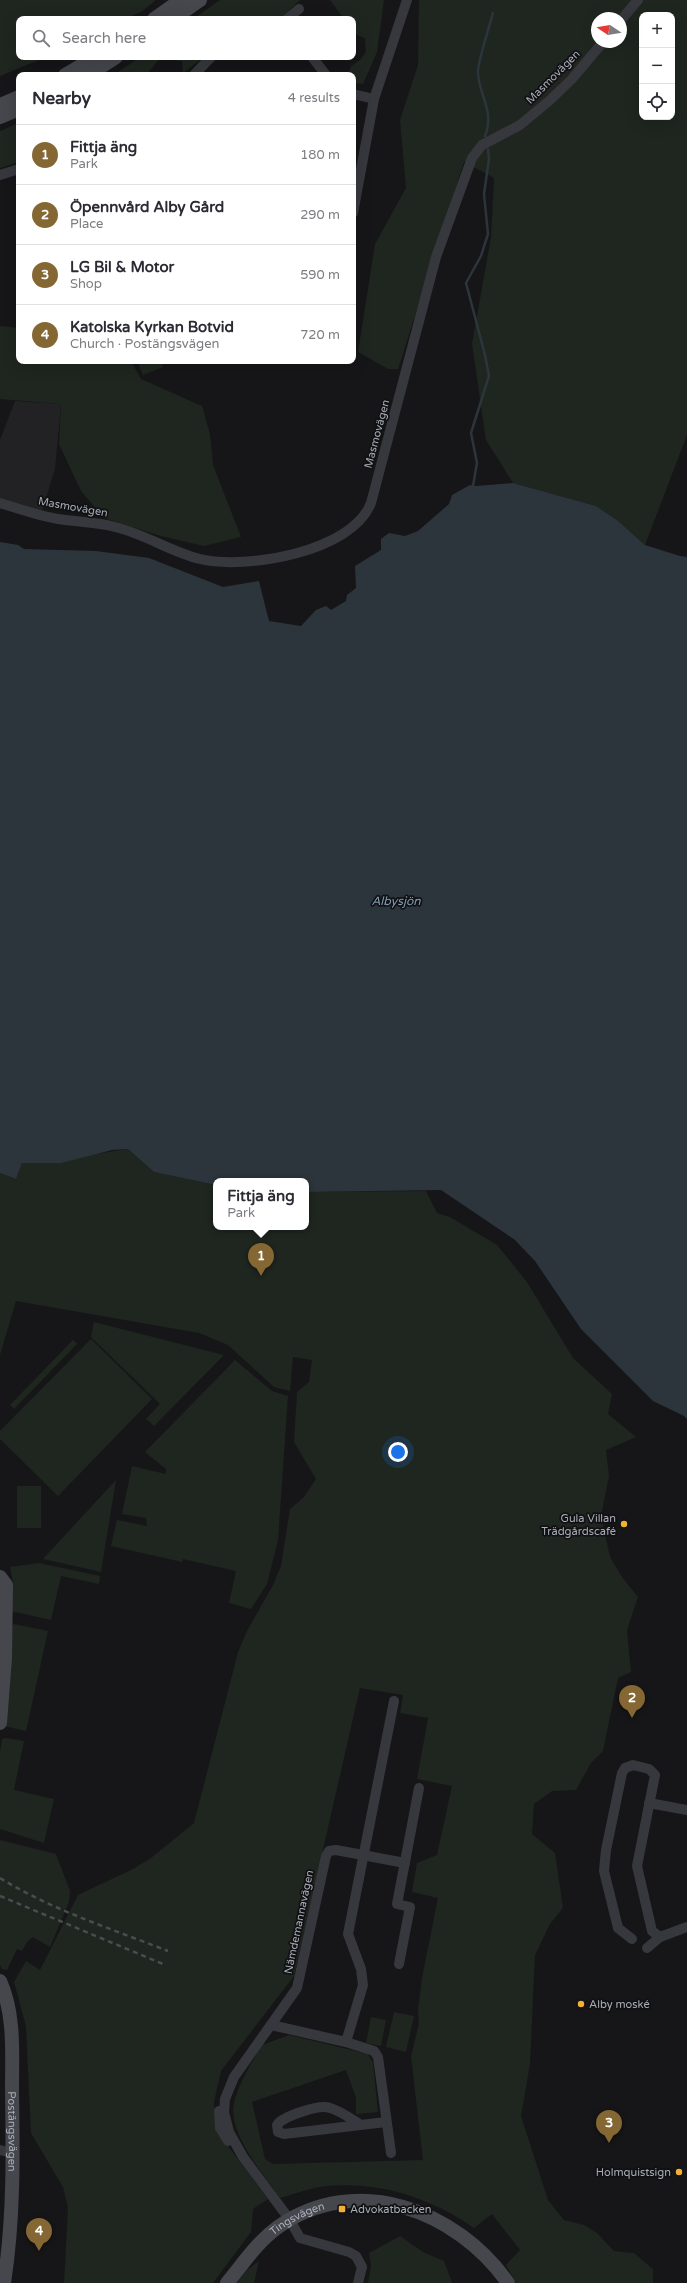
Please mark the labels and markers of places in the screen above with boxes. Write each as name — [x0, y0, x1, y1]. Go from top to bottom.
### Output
pin: 1 — [248, 1243, 274, 1276]
place label: Gula Villan Trädgårdscafé — [541, 1512, 616, 1538]
marker: Gula Villan Trädgårdscafé — [619, 1519, 629, 1529]
pin: 2 — [619, 1685, 645, 1718]
place label: Alby moské — [589, 1998, 650, 2011]
marker: Alby moské — [576, 1999, 586, 2009]
pin: 3 — [596, 2110, 622, 2143]
place label: Holmquistsign — [596, 2166, 671, 2179]
marker: Holmquistsign — [674, 2167, 684, 2177]
place label: Advokatbacken — [350, 2203, 431, 2216]
marker: Advokatbacken — [337, 2204, 347, 2214]
pin: 4 — [26, 2218, 52, 2251]

